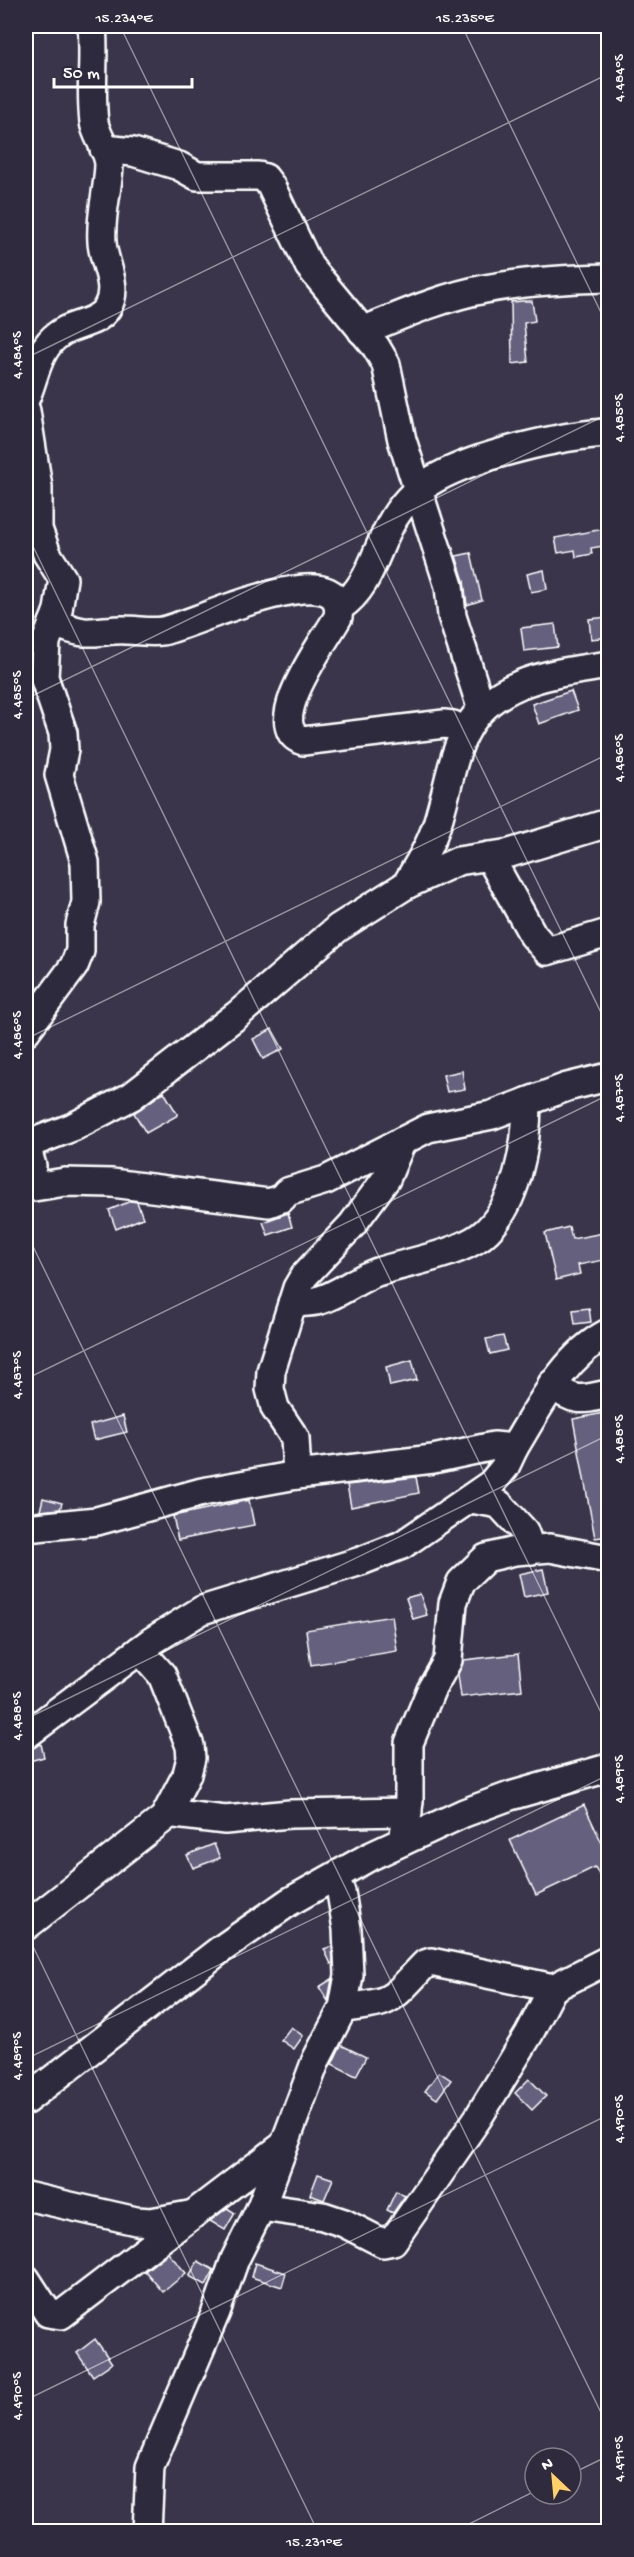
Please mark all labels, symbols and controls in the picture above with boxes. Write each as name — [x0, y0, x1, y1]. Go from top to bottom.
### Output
text: 15.234°E — [95, 10, 153, 28]
text: 15.235°E — [435, 10, 495, 28]
scale bar — [54, 51, 192, 89]
text: 4.484°S — [611, 54, 629, 102]
text: 50 m — [63, 64, 100, 85]
text: 4.484°S — [9, 331, 27, 379]
text: 4.485°S — [611, 394, 629, 442]
text: 4.485°S — [9, 671, 27, 719]
text: 4.486°S — [611, 734, 629, 782]
text: 4.486°S — [9, 1011, 27, 1059]
text: 4.487°S — [611, 1074, 629, 1122]
text: 4.487°S — [9, 1351, 27, 1399]
text: 4.488°S — [611, 1414, 629, 1464]
text: 4.488°S — [9, 1691, 27, 1741]
text: 4.489°S — [611, 1755, 629, 1803]
text: 4.489°S — [9, 2032, 27, 2080]
text: 4.490°S — [611, 2095, 629, 2143]
text: 4.490°S — [9, 2372, 27, 2420]
text: 4.491°S — [611, 2436, 629, 2482]
north arrow — [523, 2446, 583, 2506]
text: N — [539, 2455, 557, 2476]
text: 15.231°E — [285, 2534, 343, 2552]

